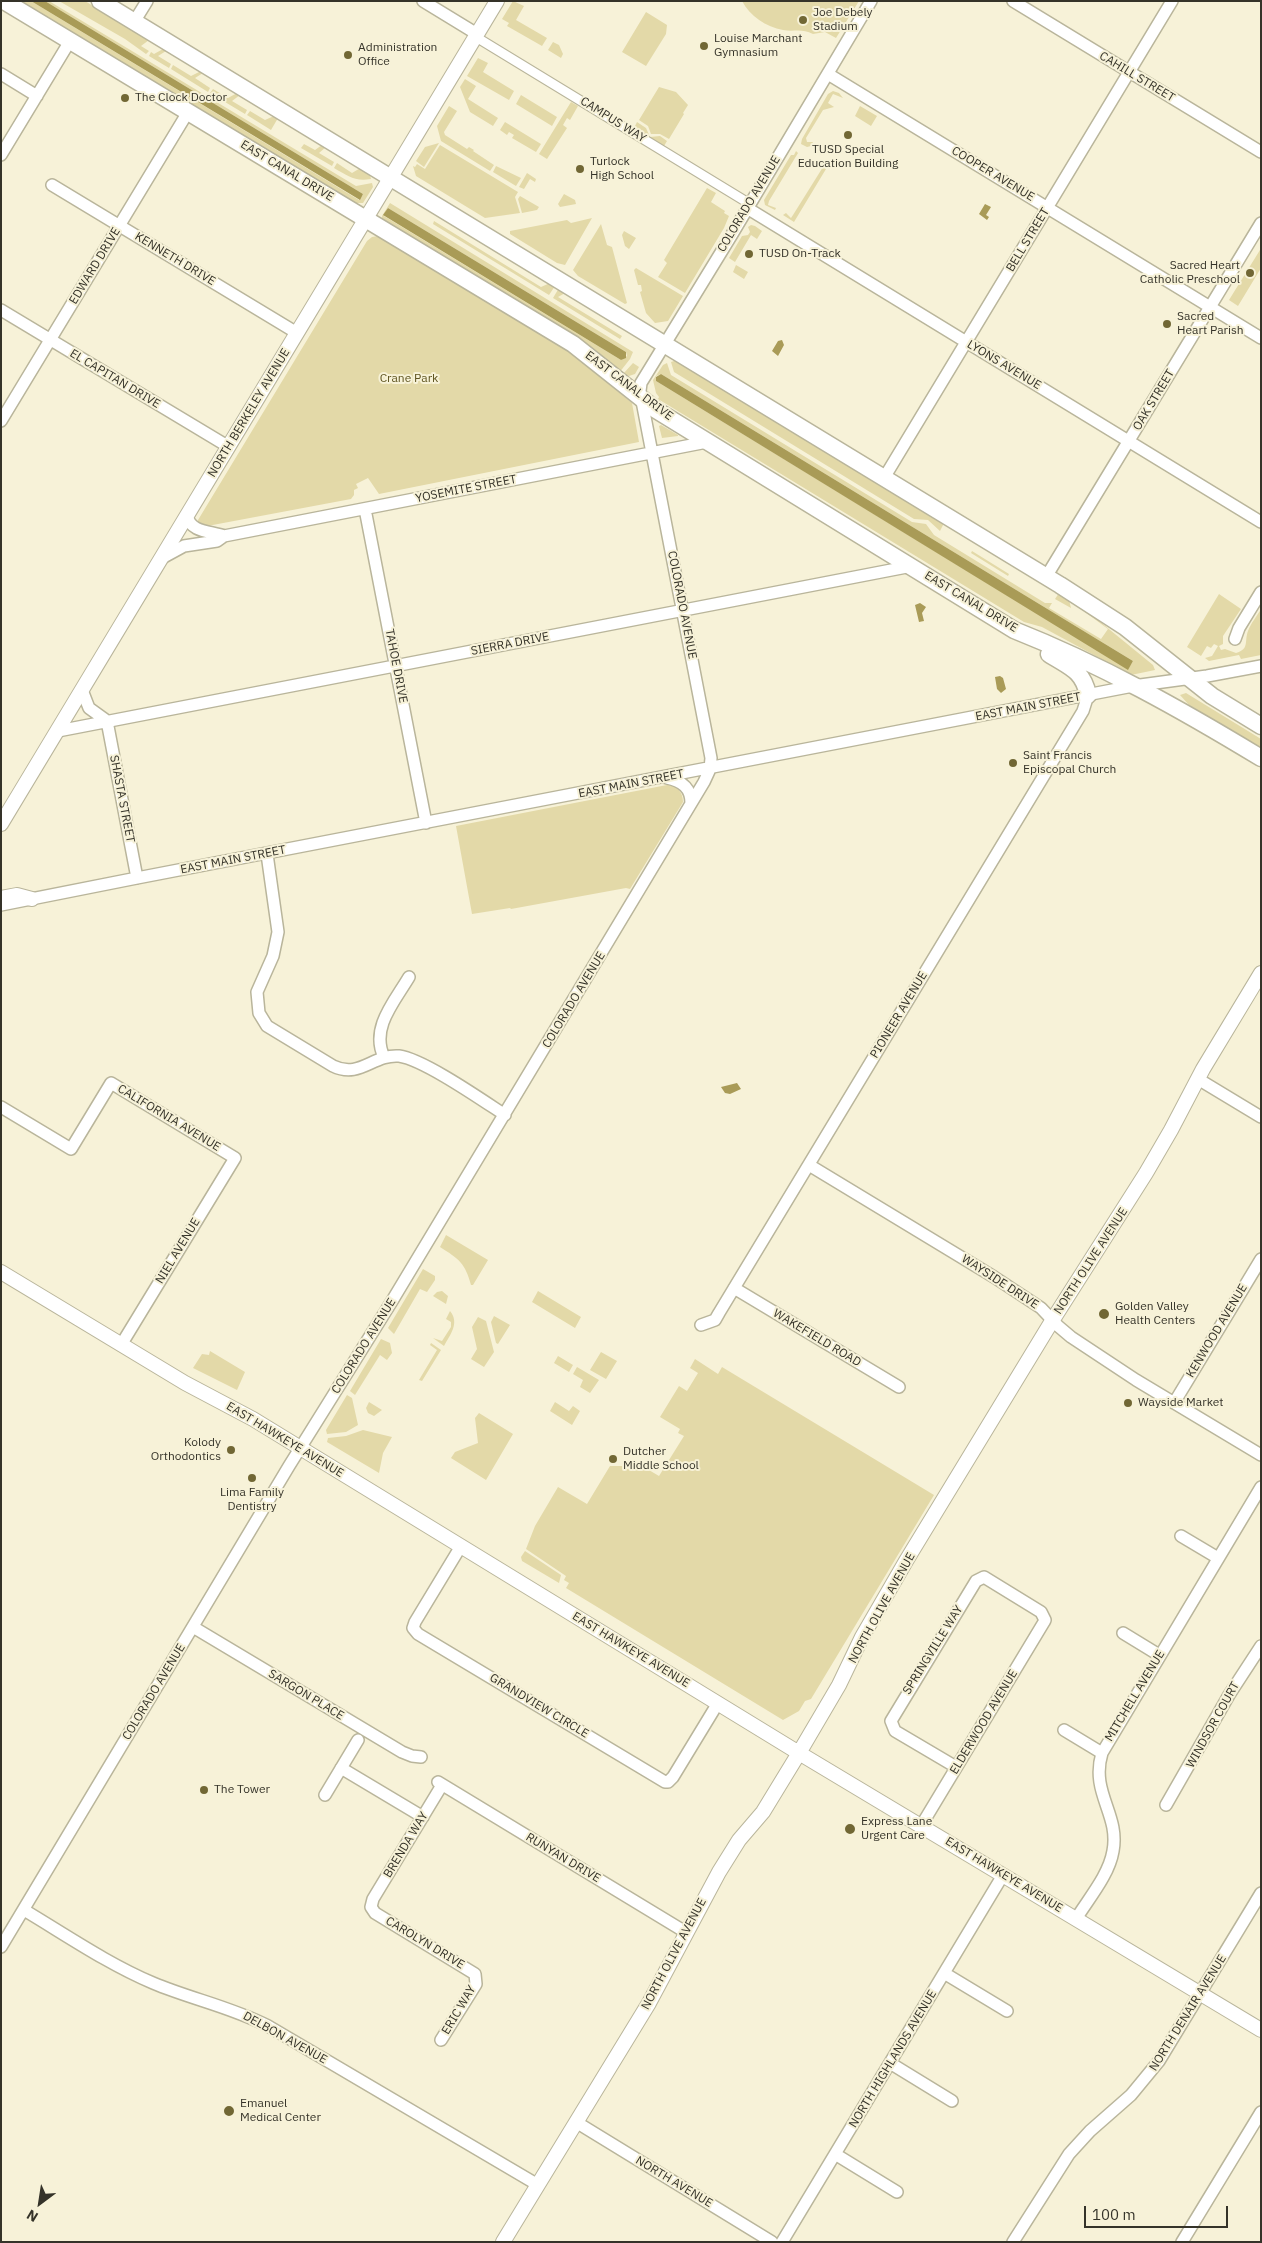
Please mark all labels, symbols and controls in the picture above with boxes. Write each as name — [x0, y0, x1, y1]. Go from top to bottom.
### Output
place label: Joe Debely Stadium — [813, 6, 873, 34]
marker: Joe Debely Stadium — [797, 14, 809, 26]
place label: Louise Marchant Gymnasium — [714, 32, 802, 60]
marker: Louise Marchant Gymnasium — [698, 40, 710, 52]
place label: Administration Office — [358, 41, 437, 69]
marker: Administration Office — [342, 49, 354, 61]
street label: CAHILL STREET — [1097, 49, 1177, 105]
place label: The Clock Doctor — [135, 91, 227, 105]
marker: The Clock Doctor — [119, 92, 131, 104]
street label: CAMPUS WAY — [577, 94, 649, 146]
marker: TUSD Special Education Building — [842, 129, 854, 141]
street label: EAST CANAL DRIVE — [238, 137, 336, 205]
place label: TUSD Special Education Building — [798, 143, 898, 171]
street label: COOPER AVENUE — [949, 144, 1037, 204]
street label: COLORADO AVENUE — [715, 153, 783, 255]
place label: Turlock High School — [590, 155, 654, 183]
marker: Turlock High School — [574, 163, 586, 175]
street label: BELL STREET — [1003, 205, 1053, 275]
street label: EDWARD DRIVE — [66, 225, 124, 307]
street label: KENNETH DRIVE — [132, 229, 218, 289]
place label: TUSD On-Track — [759, 247, 841, 261]
marker: TUSD On-Track — [743, 248, 755, 260]
place label: Sacred Heart Catholic Preschool — [1140, 259, 1240, 287]
marker: Sacred Heart Catholic Preschool — [1244, 267, 1256, 279]
place label: Sacred Heart Parish — [1177, 310, 1244, 338]
marker: Sacred Heart Parish — [1161, 318, 1173, 330]
street label: LYONS AVENUE — [964, 337, 1044, 393]
street label: EL CAPITAN DRIVE — [67, 346, 163, 412]
street label: NORTH BERKELEY AVENUE — [205, 346, 293, 480]
street label: EAST CANAL DRIVE — [582, 348, 676, 424]
street label: OAK STREET — [1130, 367, 1178, 433]
park label: Crane Park — [380, 372, 438, 386]
street label: YOSEMITE STREET — [414, 472, 518, 506]
street label: COLORADO AVENUE — [664, 550, 700, 660]
street label: EAST CANAL DRIVE — [922, 568, 1020, 636]
street label: TAHOE DRIVE — [382, 628, 410, 704]
street label: SIERRA DRIVE — [470, 629, 550, 659]
street label: EAST MAIN STREET — [974, 690, 1082, 724]
place label: Saint Francis Episcopal Church — [1023, 749, 1116, 777]
street label: SHASTA STREET — [106, 754, 138, 844]
marker: Saint Francis Episcopal Church — [1007, 757, 1019, 769]
street label: EAST MAIN STREET — [577, 767, 685, 801]
street label: EAST MAIN STREET — [179, 843, 287, 877]
street label: COLORADO AVENUE — [540, 949, 608, 1051]
street label: PIONEER AVENUE — [867, 969, 931, 1061]
street label: CALIFORNIA AVENUE — [115, 1082, 223, 1154]
street label: NORTH OLIVE AVENUE — [1051, 1205, 1131, 1317]
street label: NIEL AVENUE — [153, 1215, 203, 1287]
street label: WAYSIDE DRIVE — [959, 1252, 1041, 1312]
street label: KENWOOD AVENUE — [1183, 1282, 1251, 1380]
street label: COLORADO AVENUE — [329, 1296, 399, 1396]
place label: Golden Valley Health Centers — [1115, 1300, 1195, 1328]
street label: WAKEFIELD ROAD — [770, 1306, 864, 1370]
marker: Golden Valley Health Centers — [1097, 1307, 1111, 1321]
place label: Wayside Market — [1138, 1396, 1224, 1410]
marker: Wayside Market — [1122, 1397, 1134, 1409]
street label: EAST HAWKEYE AVENUE — [224, 1399, 346, 1481]
place label: Kolody Orthodontics — [151, 1436, 221, 1464]
marker: Kolody Orthodontics — [225, 1444, 237, 1456]
place label: Dutcher Middle School — [623, 1445, 699, 1473]
marker: Dutcher Middle School — [607, 1453, 619, 1465]
marker: Lima Family Dentistry — [246, 1472, 258, 1484]
place label: Lima Family Dentistry — [220, 1486, 284, 1514]
street label: NORTH OLIVE AVENUE — [846, 1550, 918, 1666]
street label: SPRINGVILLE WAY — [900, 1603, 966, 1697]
street label: EAST HAWKEYE AVENUE — [570, 1609, 692, 1691]
street label: COLORADO AVENUE — [120, 1641, 188, 1743]
street label: MITCHELL AVENUE — [1102, 1648, 1168, 1744]
street label: SARGON PLACE — [265, 1667, 347, 1723]
street label: ELDERWOOD AVENUE — [947, 1667, 1021, 1777]
street label: GRANDVIEW CIRCLE — [487, 1671, 591, 1741]
street label: WINDSOR COURT — [1183, 1679, 1243, 1771]
place label: The Tower — [214, 1783, 270, 1797]
marker: The Tower — [198, 1784, 210, 1796]
street label: BRENDA WAY — [381, 1809, 431, 1881]
place label: Express Lane Urgent Care — [861, 1815, 932, 1843]
marker: Express Lane Urgent Care — [843, 1822, 857, 1836]
street label: RUNYAN DRIVE — [523, 1830, 603, 1886]
street label: EAST HAWKEYE AVENUE — [943, 1834, 1065, 1916]
street label: NORTH OLIVE AVENUE — [639, 1896, 709, 2012]
street label: CAROLYN DRIVE — [383, 1914, 467, 1972]
street label: NORTH DENAIR AVENUE — [1146, 1952, 1230, 2074]
street label: ERIC WAY — [439, 1983, 479, 2037]
street label: NORTH HIGHLANDS AVENUE — [846, 1988, 940, 2130]
street label: DELBON AVENUE — [240, 2009, 330, 2067]
place label: Emanuel Medical Center — [240, 2097, 321, 2125]
marker: Emanuel Medical Center — [222, 2104, 236, 2118]
street label: NORTH AVENUE — [633, 2153, 715, 2211]
north arrow — [15, 2178, 65, 2228]
scale bar — [1087, 2196, 1231, 2228]
text: 100 m — [1092, 2205, 1136, 2224]
text: N — [23, 2206, 41, 2226]

